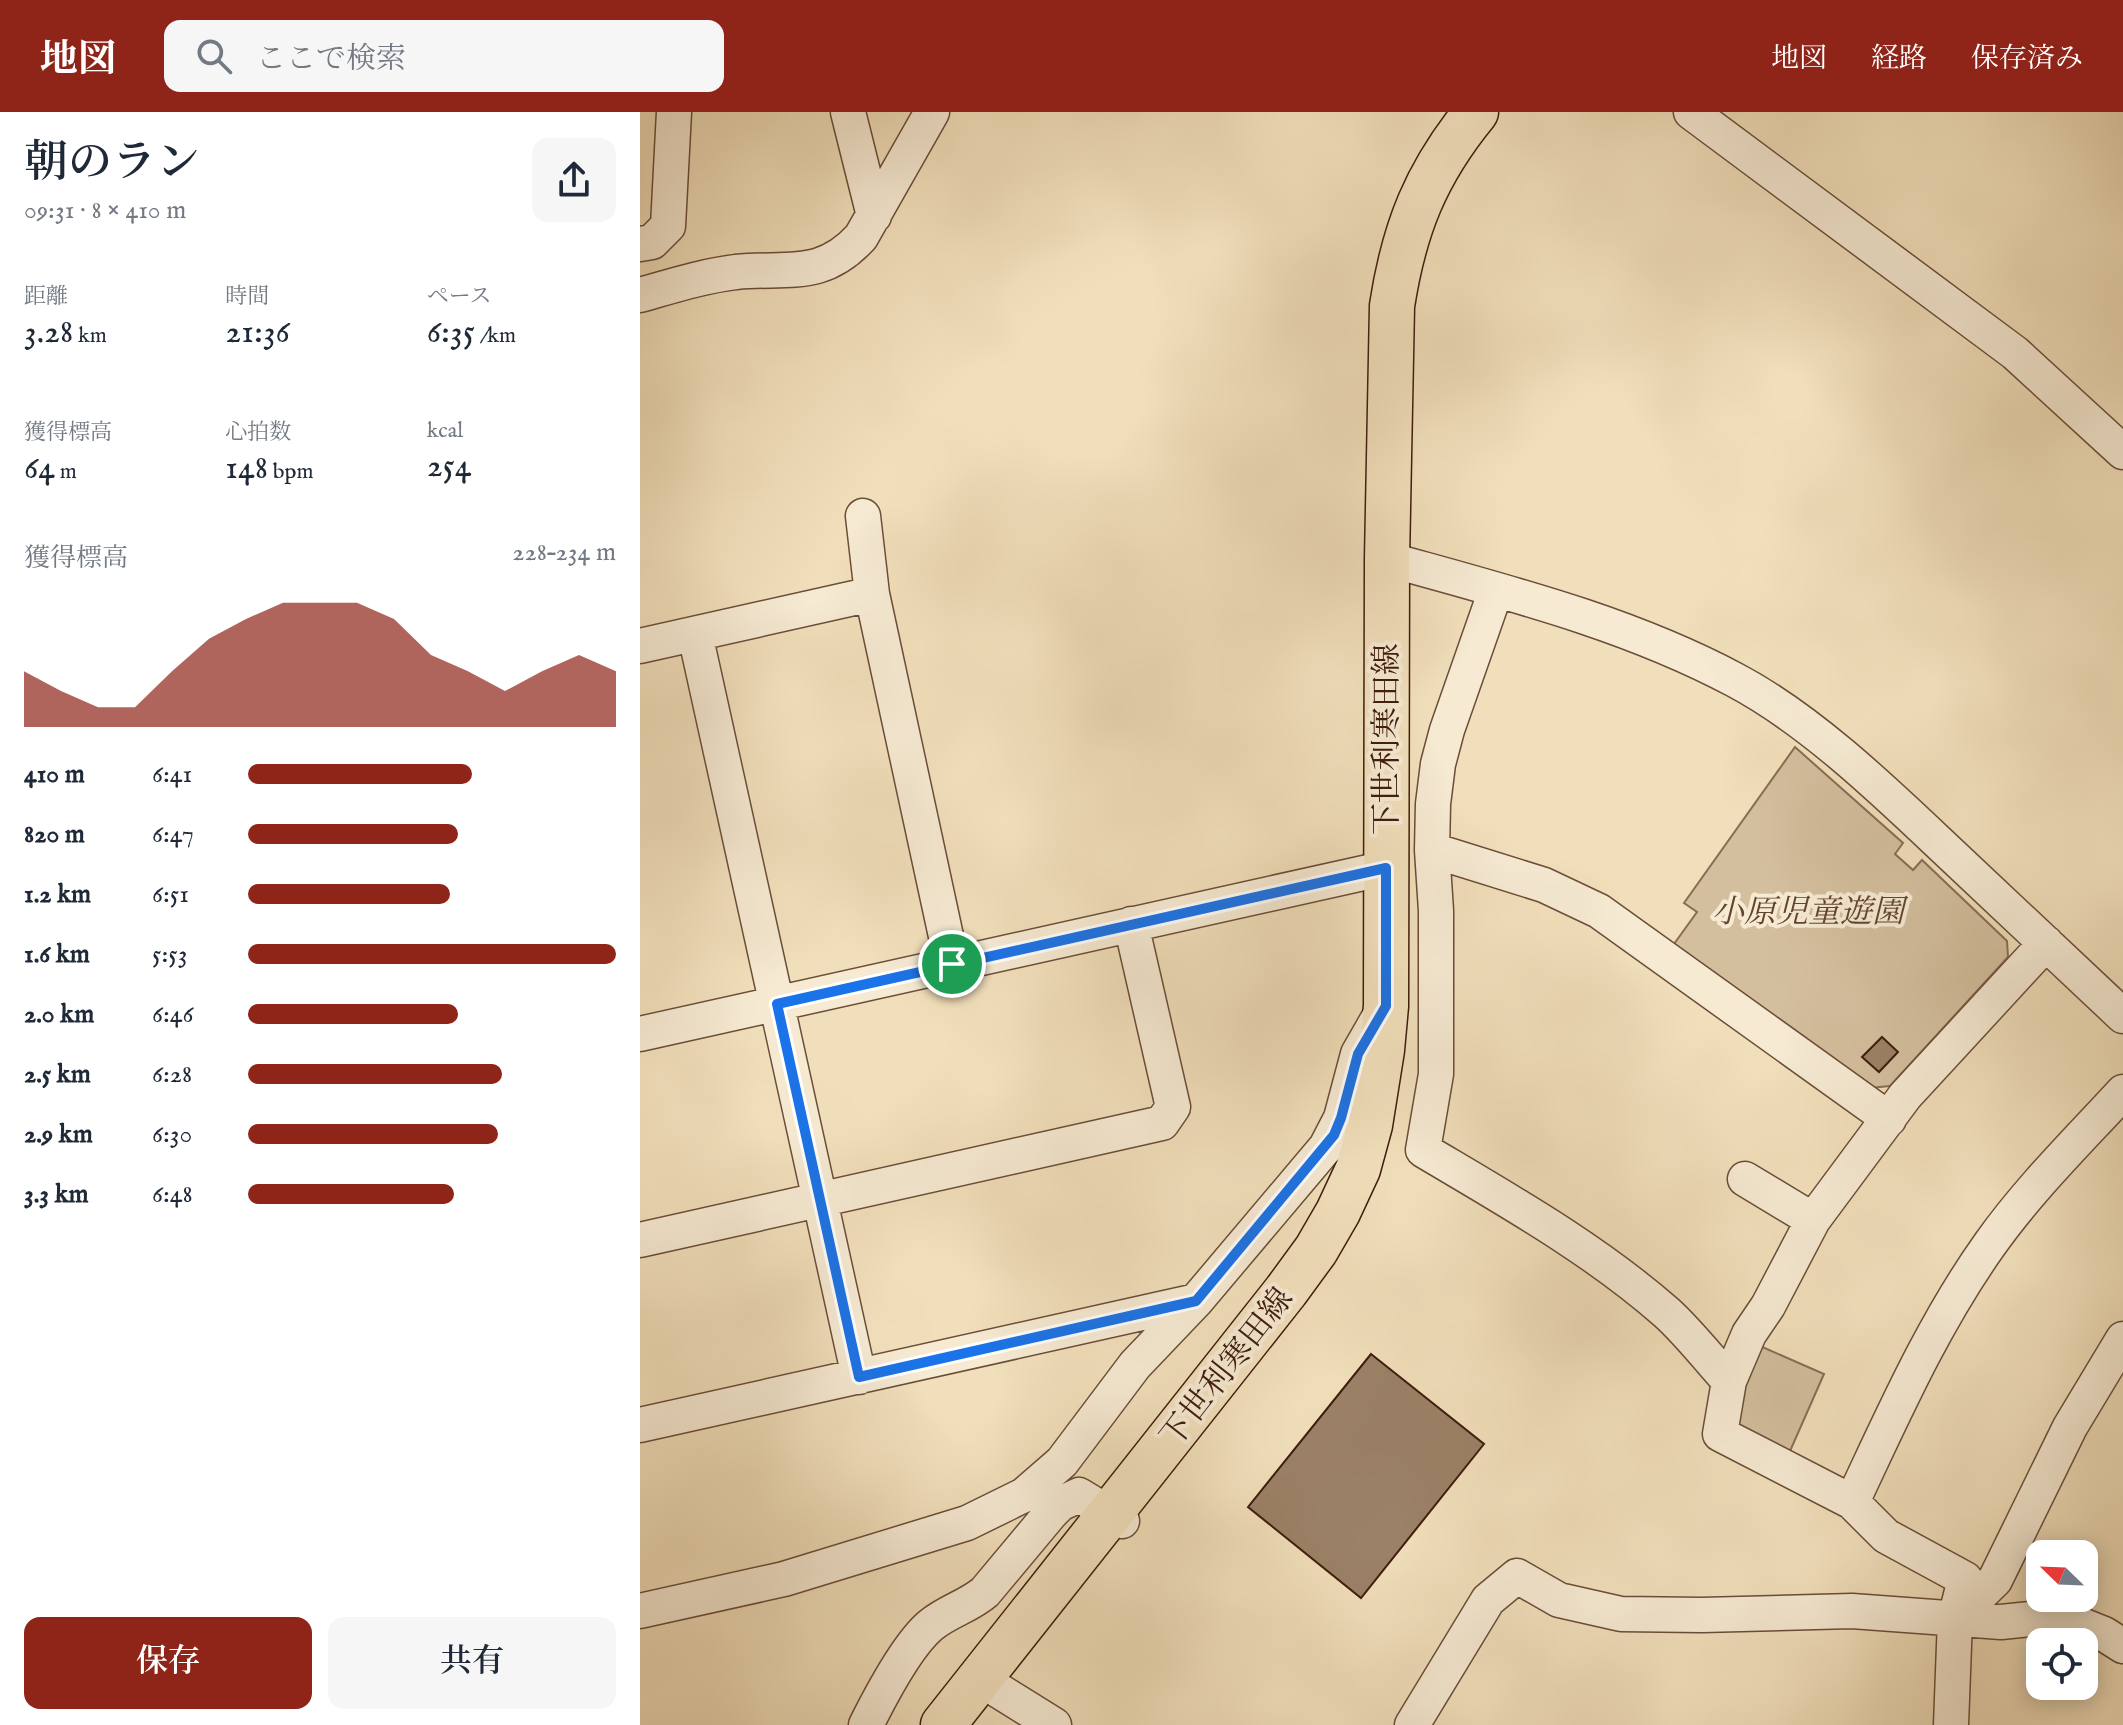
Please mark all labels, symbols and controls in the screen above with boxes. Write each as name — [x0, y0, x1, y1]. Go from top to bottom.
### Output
search box — [164, 20, 724, 92]
icon: search — [192, 34, 236, 78]
text: 地図 — [40, 37, 116, 85]
text: ここで検索 — [256, 41, 406, 79]
text: 地図 — [1771, 42, 1827, 77]
text: 経路 — [1871, 42, 1927, 77]
text: 保存済み — [1971, 42, 2083, 77]
text: 朝のラン — [24, 136, 200, 192]
button: share — [532, 138, 616, 222]
text: 09:31 · 8 × 410 m — [24, 194, 186, 227]
text: 距離 — [24, 283, 68, 311]
text: 時間 — [225, 283, 269, 311]
text: ペース — [427, 283, 492, 311]
text: 3.28 — [24, 311, 73, 354]
text: 21:36 — [225, 311, 290, 354]
text: 6:35 — [427, 311, 475, 354]
text: km — [73, 322, 107, 350]
text: /km — [475, 322, 516, 350]
text: kcal — [427, 417, 463, 445]
text: 獲得標高 — [24, 419, 112, 447]
text: 心拍数 — [225, 419, 291, 447]
text: 254 — [427, 445, 471, 488]
text: 64 — [24, 447, 55, 490]
text: 148 — [225, 447, 268, 490]
text: m — [55, 458, 77, 486]
text: bpm — [268, 458, 313, 486]
text: 228–234 m — [512, 536, 616, 569]
text: 獲得標高 — [24, 542, 128, 575]
street label: 下世利寒田線 — [1368, 643, 1409, 835]
text: 410 m — [24, 758, 85, 791]
text: 6:41 — [152, 758, 192, 791]
text: 820 m — [24, 818, 85, 851]
text: 6:47 — [152, 818, 194, 851]
text: 1.2 km — [24, 878, 91, 911]
text: 6:51 — [152, 878, 189, 911]
park label: 小原児童遊園 — [1712, 893, 1909, 934]
pin — [918, 930, 986, 998]
text: 1.6 km — [24, 938, 90, 971]
text: 5:53 — [152, 938, 187, 971]
icon: arrive — [930, 942, 974, 986]
text: 2.0 km — [24, 998, 94, 1031]
text: 6:46 — [152, 998, 194, 1031]
text: 2.5 km — [24, 1058, 91, 1091]
text: 6:28 — [152, 1058, 192, 1091]
text: 2.9 km — [24, 1118, 93, 1151]
text: 6:30 — [152, 1118, 192, 1151]
text: 3.3 km — [24, 1178, 89, 1211]
text: 6:48 — [152, 1178, 193, 1211]
street label: 下世利寒田線 — [1153, 1280, 1303, 1457]
north arrow — [2026, 1540, 2098, 1612]
map controls — [2026, 1540, 2098, 1700]
button: 保存 — [24, 1617, 312, 1709]
button: 共有 — [328, 1617, 616, 1709]
button: locate — [2026, 1628, 2098, 1700]

